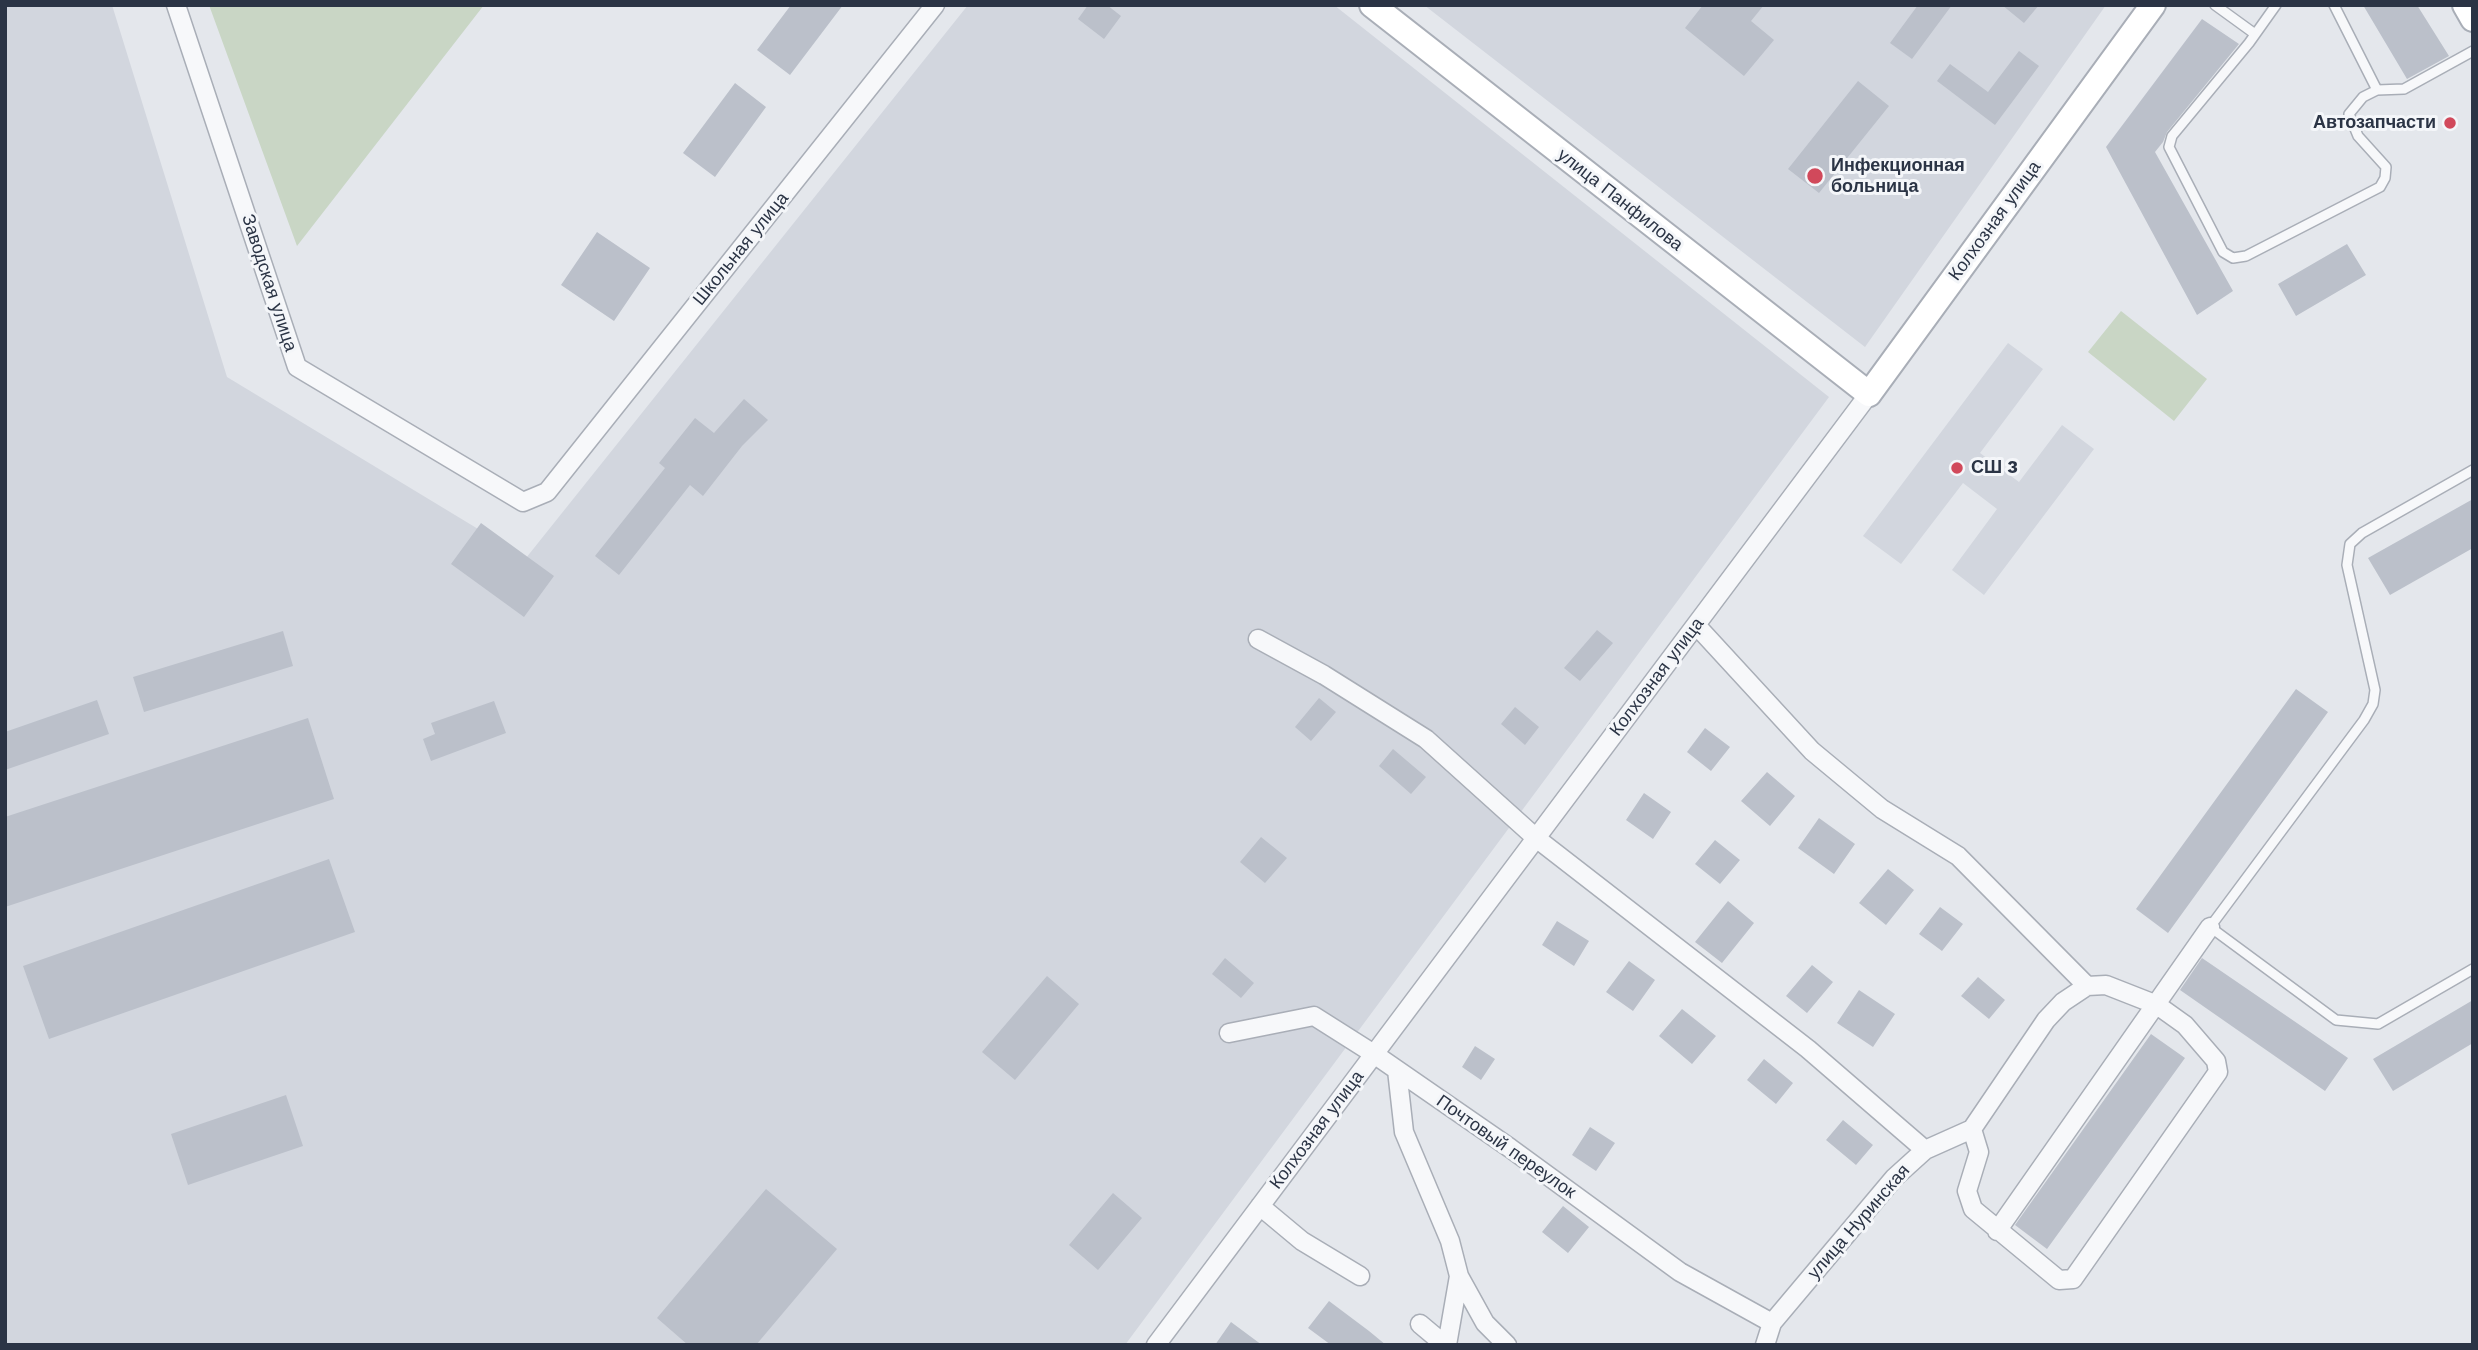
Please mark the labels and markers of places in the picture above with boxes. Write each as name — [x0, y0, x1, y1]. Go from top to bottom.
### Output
place label: Автозапчасти — [2313, 112, 2436, 134]
marker: Автозапчасти — [2442, 115, 2458, 131]
place label: Инфекционная больница — [1831, 155, 1965, 198]
marker: Инфекционная больница — [1805, 166, 1825, 186]
place label: СШ 3 — [1971, 457, 2018, 479]
marker: СШ 3 — [1949, 460, 1965, 476]

